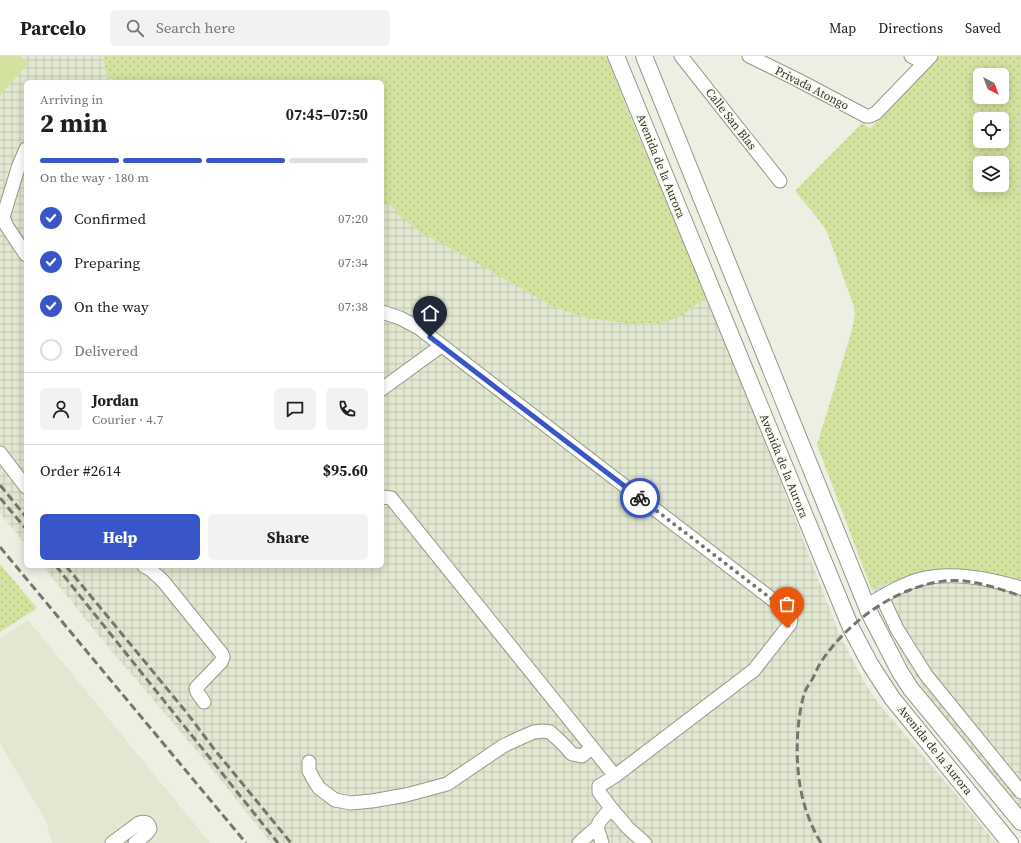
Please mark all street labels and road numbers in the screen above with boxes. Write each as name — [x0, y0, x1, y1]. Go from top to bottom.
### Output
street label: Privada Atongo — [772, 62, 852, 114]
street label: Calle San Blas — [702, 85, 760, 153]
street label: Avenida de la Aurora — [633, 112, 690, 221]
street label: Avenida de la Aurora — [756, 412, 813, 521]
street label: Avenida de la Aurora — [894, 702, 977, 799]

